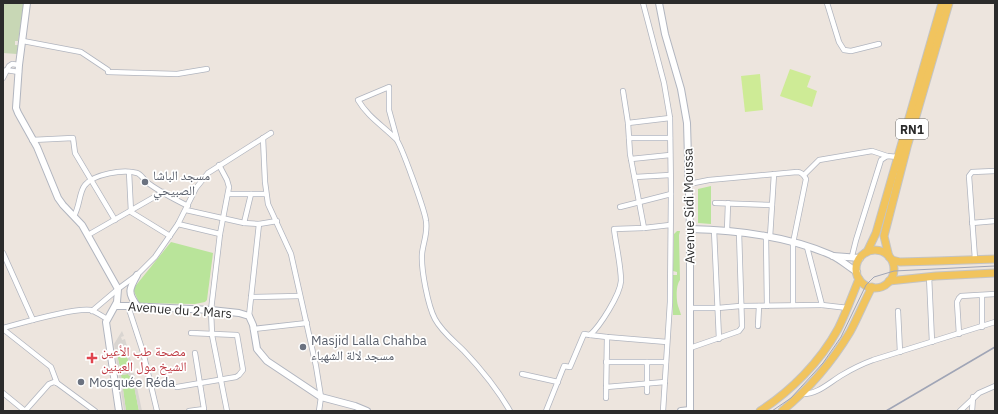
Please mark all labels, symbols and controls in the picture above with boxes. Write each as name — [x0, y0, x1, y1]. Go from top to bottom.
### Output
road number: RN1 — [896, 119, 928, 139]
street label: Avenue Sidi Moussa — [679, 148, 699, 264]
place label: مسجد الباشا الصبيحي — [153, 167, 210, 201]
marker: مسجد الباشا الصبيحي — [140, 177, 150, 187]
street label: Avenue du 2 Mars — [128, 298, 232, 322]
place label: Masjid Lalla Chahba مسجد لالة الشهباء — [311, 332, 427, 364]
marker: Masjid Lalla Chahba مسجد لالة الشهباء — [298, 342, 308, 352]
place label: مصحة طب الأعين الشيخ مول العينين — [101, 343, 187, 376]
marker: مصحة طب الأعين الشيخ مول العينين — [86, 352, 98, 364]
place label: Mosquée Réda — [89, 374, 175, 391]
marker: Mosquée Réda — [76, 377, 86, 387]

